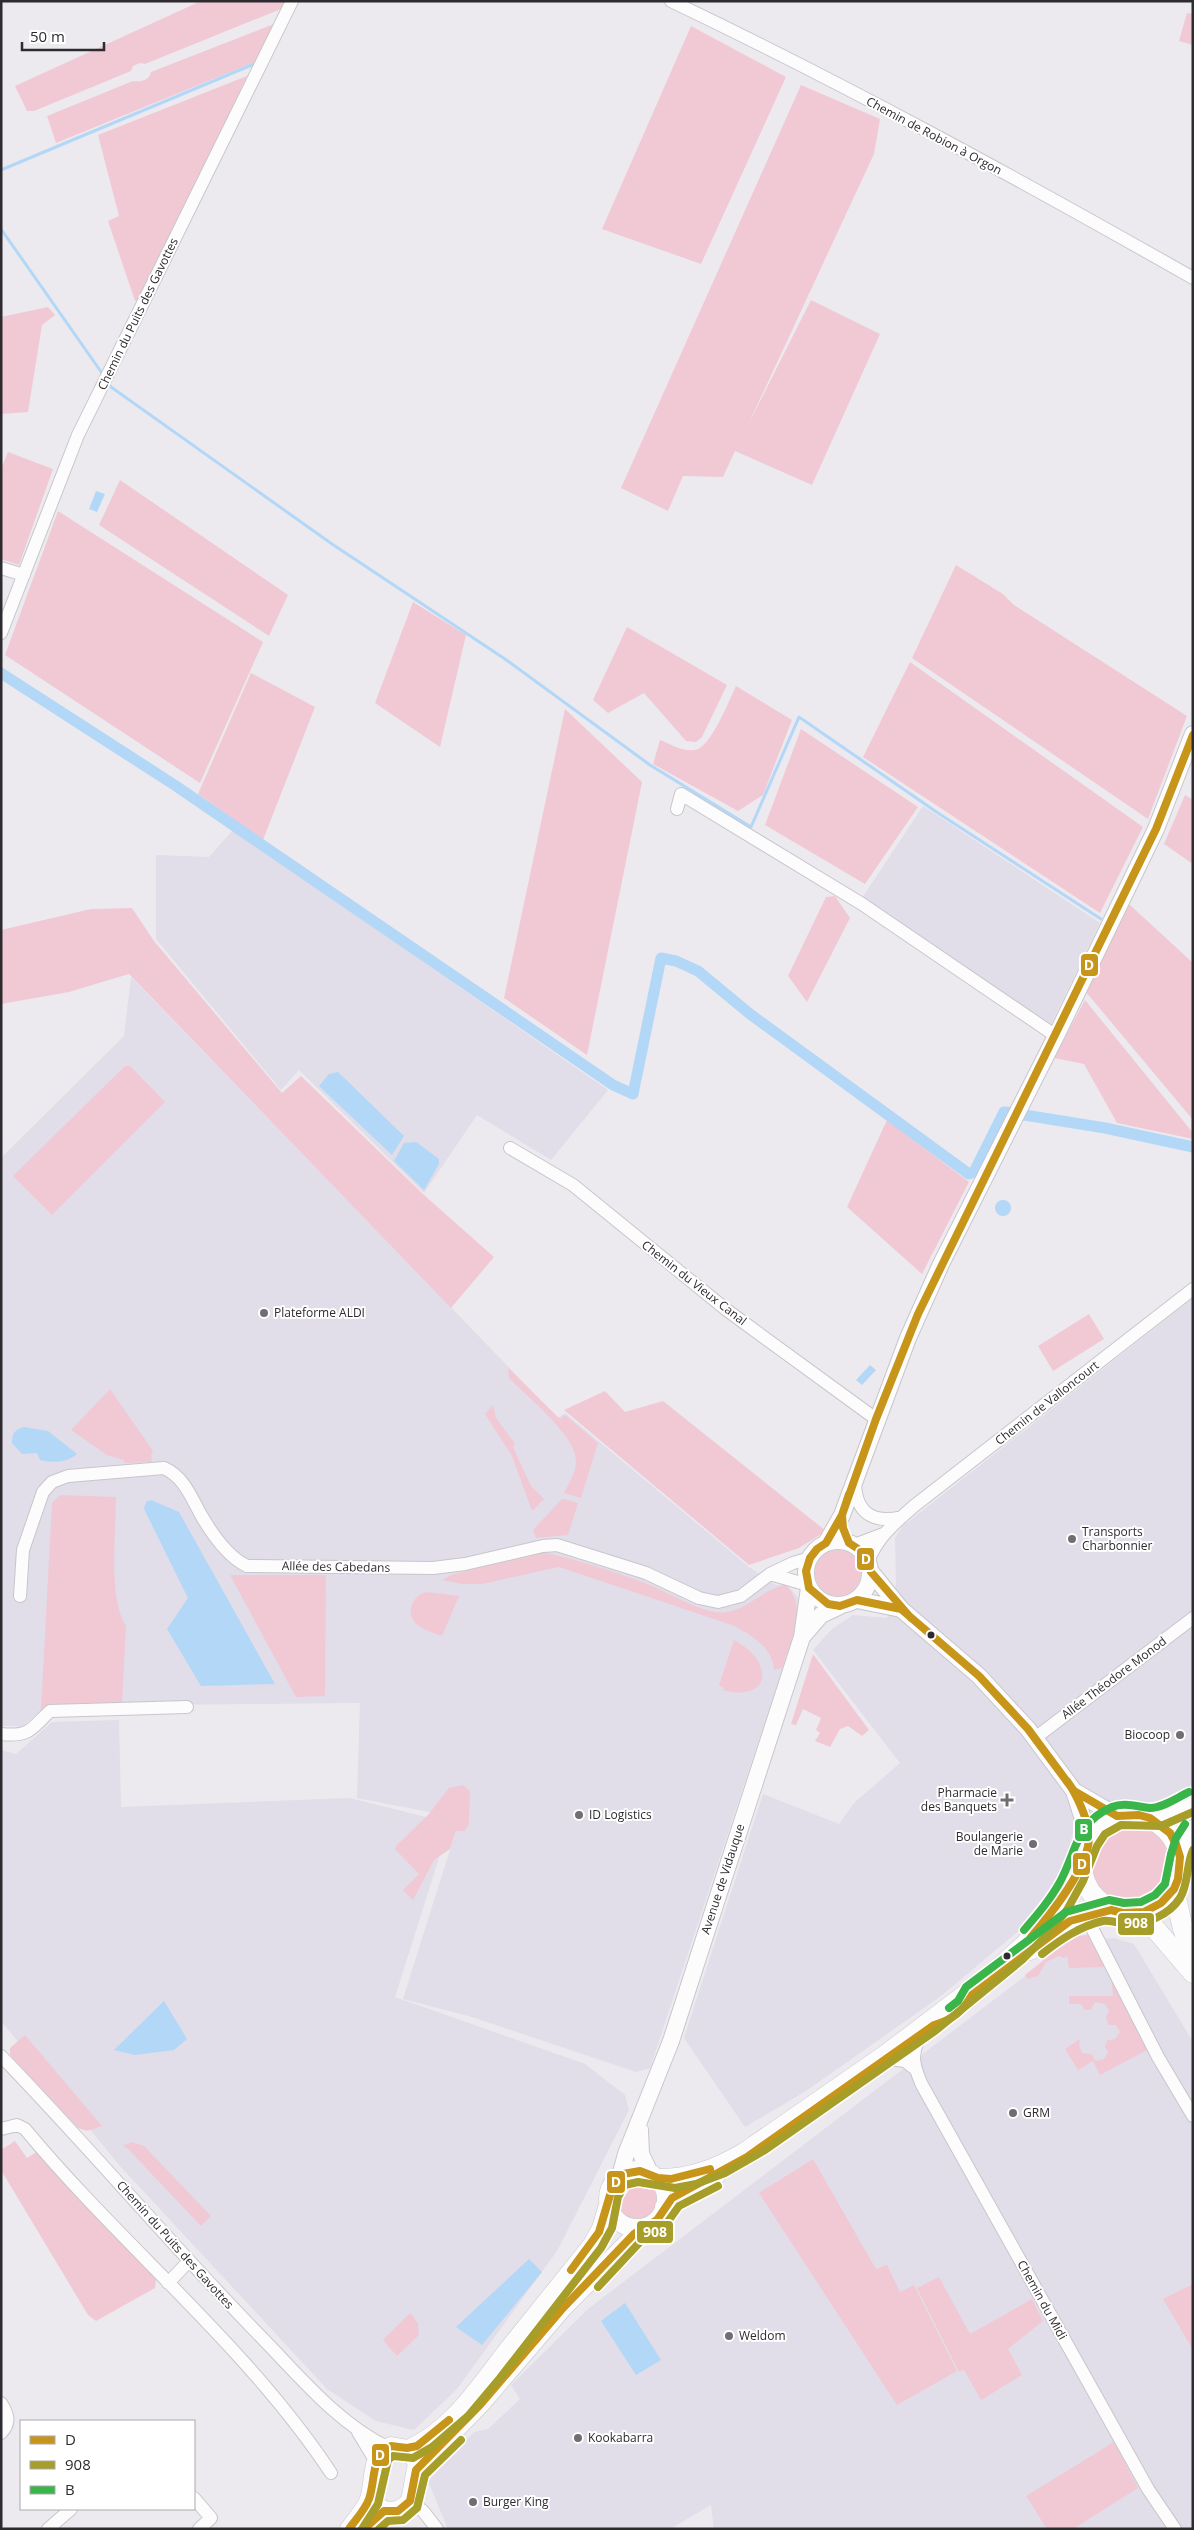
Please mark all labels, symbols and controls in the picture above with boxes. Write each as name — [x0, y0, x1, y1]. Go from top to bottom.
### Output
scale bar — [22, 20, 105, 52]
text: 50 m — [30, 26, 65, 46]
street label: Chemin de Robion à Orgon — [863, 93, 1005, 179]
street label: Chemin du Puits des Gavottes — [93, 235, 182, 393]
line badge: D — [1080, 953, 1099, 977]
text: D — [1084, 955, 1094, 974]
street label: Chemin du Vieux Canal — [638, 1236, 750, 1329]
place label: Plateforme ALDI — [274, 1304, 365, 1321]
marker: Plateforme ALDI — [258, 1307, 270, 1319]
street label: Chemin de Valloncourt — [991, 1357, 1102, 1449]
place label: Transports Charbonnier — [1082, 1523, 1153, 1554]
marker: Transports Charbonnier — [1066, 1533, 1078, 1545]
line badge: D — [856, 1547, 875, 1571]
text: D — [861, 1549, 871, 1568]
street label: Allée des Cabedans — [282, 1557, 391, 1576]
unlabelled marker — [926, 1630, 936, 1640]
street label: Allée Théodore Monod — [1058, 1632, 1170, 1723]
place label: Biocoop — [1124, 1726, 1170, 1743]
marker: Biocoop — [1174, 1729, 1186, 1741]
place label: Pharmacie des Banquets — [921, 1784, 997, 1815]
marker: Pharmacie des Banquets — [1001, 1794, 1013, 1806]
place label: ID Logistics — [589, 1806, 652, 1823]
marker: ID Logistics — [573, 1809, 585, 1821]
line badge: B — [1074, 1818, 1093, 1842]
text: B — [1079, 1819, 1089, 1838]
street label: Avenue de Vidauque — [697, 1821, 748, 1936]
place label: Boulangerie de Marie — [956, 1828, 1023, 1859]
marker: Boulangerie de Marie — [1027, 1838, 1039, 1850]
line badge: D — [1072, 1852, 1091, 1876]
text: D — [1077, 1854, 1087, 1873]
line badge: 908 — [1117, 1912, 1155, 1936]
text: 908 — [1124, 1913, 1148, 1932]
unlabelled marker — [1002, 1951, 1012, 1961]
place label: GRM — [1023, 2104, 1050, 2121]
marker: GRM — [1007, 2107, 1019, 2119]
line badge: D — [606, 2170, 626, 2194]
text: D — [611, 2172, 621, 2191]
street label: Chemin du Puits des Gavottes — [113, 2177, 238, 2313]
line badge: 908 — [636, 2220, 674, 2244]
text: 908 — [643, 2222, 667, 2241]
street label: Chemin du Midi — [1014, 2257, 1071, 2342]
place label: Weldom — [739, 2327, 786, 2344]
marker: Weldom — [723, 2330, 735, 2342]
legend — [20, 2420, 195, 2510]
text: D — [65, 2429, 76, 2449]
place label: Kookabarra — [588, 2429, 653, 2446]
marker: Kookabarra — [572, 2432, 584, 2444]
line badge: D — [371, 2443, 390, 2467]
text: D — [375, 2445, 385, 2464]
text: 908 — [65, 2454, 91, 2474]
text: B — [65, 2479, 75, 2499]
place label: Burger King — [483, 2493, 549, 2510]
marker: Burger King — [467, 2496, 479, 2508]

